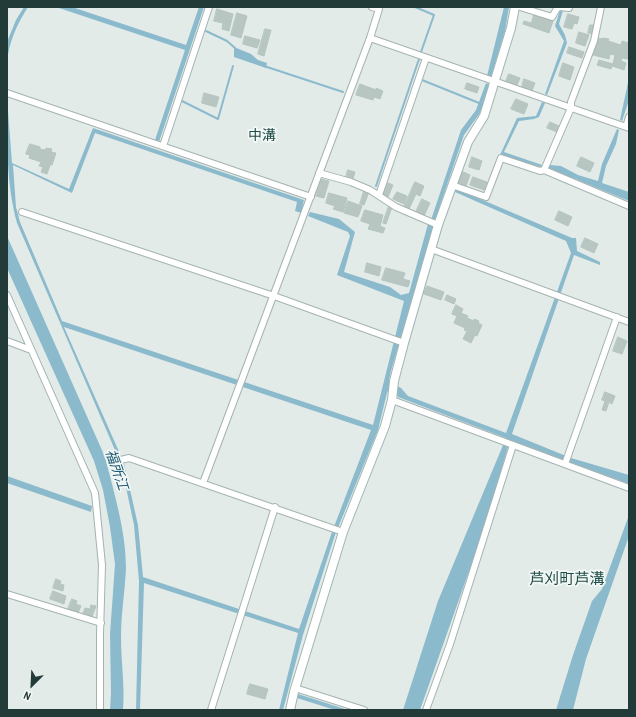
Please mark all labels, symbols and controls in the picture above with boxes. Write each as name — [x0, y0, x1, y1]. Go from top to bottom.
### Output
district label: 中溝 — [248, 128, 276, 144]
water label: 福所江 — [101, 447, 131, 493]
district label: 芦刈町芦溝 — [530, 571, 604, 589]
north arrow — [12, 665, 52, 705]
text: N — [21, 688, 33, 704]

